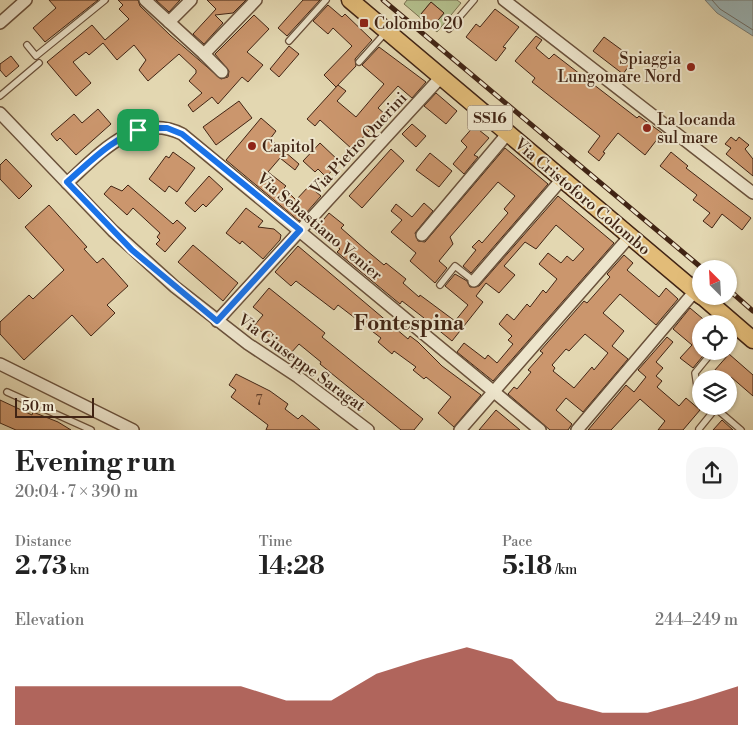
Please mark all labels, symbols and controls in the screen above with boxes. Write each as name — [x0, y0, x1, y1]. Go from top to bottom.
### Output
place label: Colombo 20 — [374, 14, 463, 34]
marker: Colombo 20 — [358, 17, 370, 29]
place label: Spiaggia Lungomare Nord — [558, 49, 682, 87]
marker: Spiaggia Lungomare Nord — [685, 61, 697, 73]
street label: Via Pietro Querini — [305, 88, 411, 200]
road number: SS16 — [468, 106, 512, 130]
pin — [117, 109, 159, 151]
place label: La locanda sul mare — [657, 110, 737, 148]
icon: arrive — [124, 116, 152, 144]
marker: La locanda sul mare — [641, 122, 653, 134]
street label: Via Cristoforo Colombo — [510, 133, 654, 260]
place label: Capitol — [262, 137, 315, 157]
marker: Capitol — [246, 140, 258, 152]
street label: Via Sebastiano Venier — [252, 168, 386, 285]
north arrow — [692, 260, 738, 305]
map controls — [692, 260, 737, 415]
street label: Via Giuseppe Saragat — [233, 309, 369, 416]
district label: Fontespina — [354, 311, 465, 337]
button: locate — [692, 315, 737, 360]
button: layers — [692, 370, 737, 415]
house number: 7 — [255, 392, 263, 410]
scale bar — [15, 395, 94, 418]
text: 50 m — [22, 398, 54, 416]
text: Evening run — [15, 445, 176, 480]
button: share — [686, 447, 738, 499]
text: 20:04 · 7 × 390 m — [15, 482, 138, 502]
text: Distance — [15, 533, 72, 551]
text: Time — [259, 533, 292, 551]
text: Pace — [502, 533, 532, 551]
text: 2.73 — [15, 551, 67, 582]
text: 14:28 — [259, 551, 325, 582]
text: 5:18 — [502, 551, 552, 582]
text: km — [67, 561, 89, 579]
text: /km — [552, 561, 577, 579]
text: Elevation — [15, 610, 84, 630]
text: 244–249 m — [655, 610, 738, 630]

